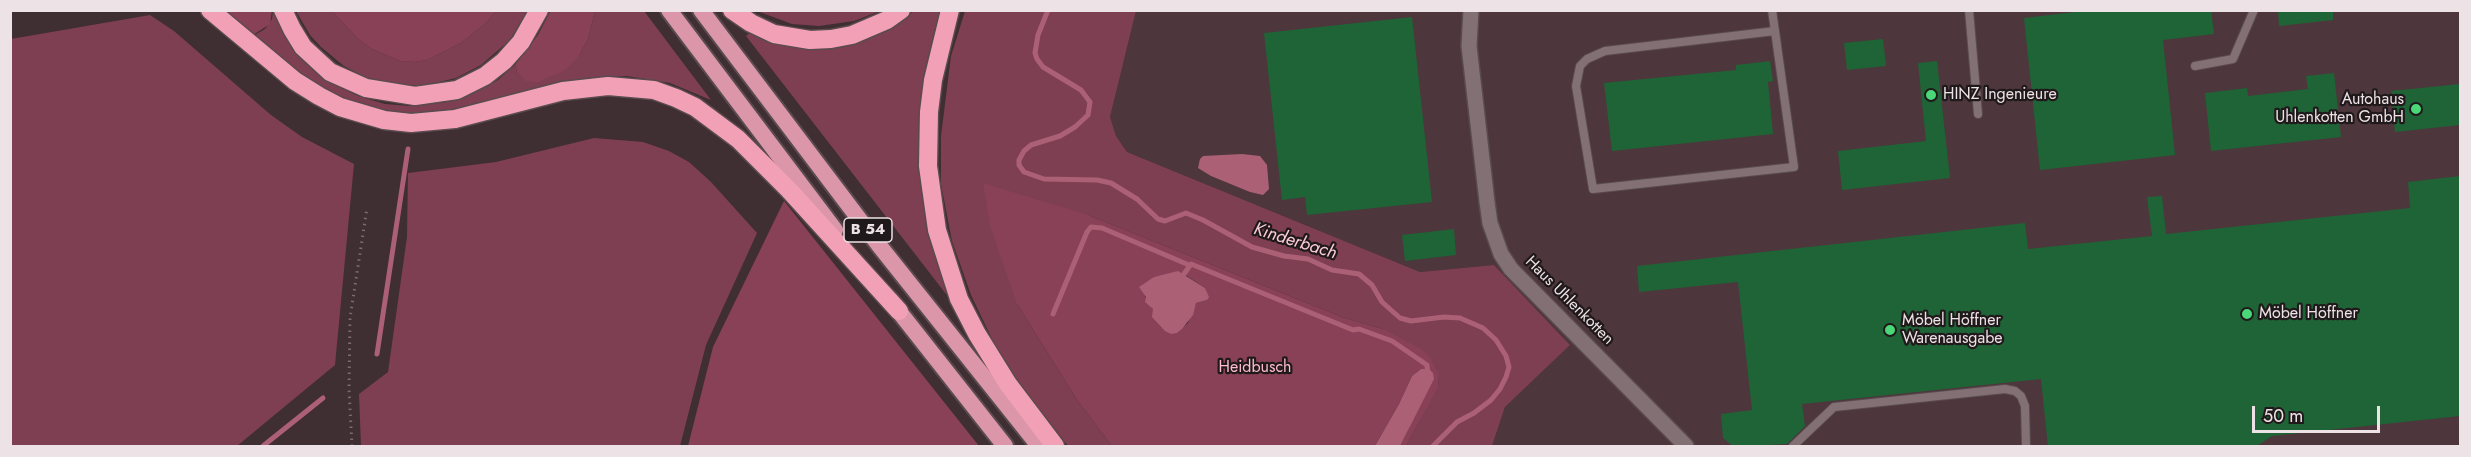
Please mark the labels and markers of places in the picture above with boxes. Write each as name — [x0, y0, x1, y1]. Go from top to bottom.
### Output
place label: HINZ Ingenieure — [1943, 85, 2057, 105]
marker: HINZ Ingenieure — [1924, 88, 1938, 102]
place label: Autohaus Uhlenkotten GmbH — [2275, 90, 2404, 128]
marker: Autohaus Uhlenkotten GmbH — [2409, 102, 2423, 116]
place label: Möbel Höffner — [2259, 304, 2358, 324]
marker: Möbel Höffner — [2240, 307, 2254, 321]
place label: Möbel Höffner Warenausgabe — [1902, 311, 2003, 349]
marker: Möbel Höffner Warenausgabe — [1883, 323, 1897, 337]

